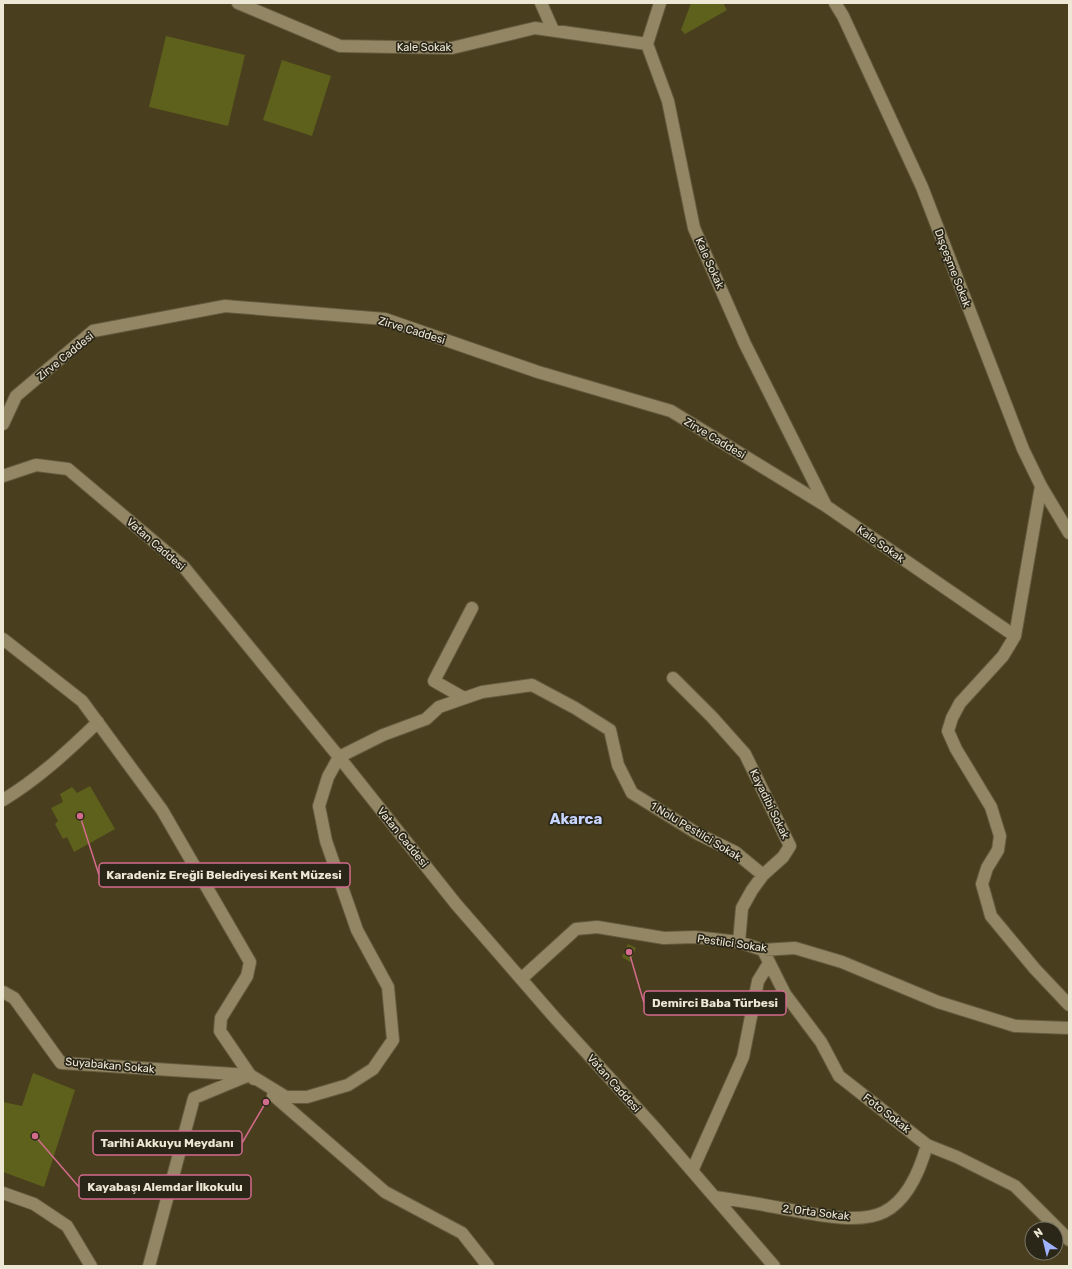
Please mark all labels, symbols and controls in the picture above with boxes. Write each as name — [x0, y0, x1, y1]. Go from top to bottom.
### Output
street label: Kale Sokak — [397, 41, 452, 54]
street label: Dışçeşme Sokak — [932, 227, 974, 309]
street label: Kale Sokak — [692, 236, 727, 291]
street label: Zirve Caddesi — [377, 314, 447, 347]
street label: Zirve Caddesi — [34, 330, 96, 383]
street label: Zirve Caddesi — [682, 415, 748, 462]
street label: Vatan Caddesi — [124, 515, 188, 573]
street label: Kale Sokak — [855, 523, 907, 566]
street label: Kayadibi Sokak — [747, 767, 792, 842]
street label: 1 Nolu Pestilci Sokak — [648, 799, 744, 864]
street label: Vatan Caddesi — [375, 805, 431, 870]
district label: Akarca — [550, 810, 602, 828]
callout: Karadeniz Ereğli Belediyesi Kent Müzesi — [99, 863, 350, 887]
text: Karadeniz Ereğli Belediyesi Kent Müzesi — [106, 868, 342, 882]
street label: Pestilci Sokak — [696, 932, 768, 955]
callout: Demirci Baba Türbesi — [644, 991, 786, 1015]
text: Demirci Baba Türbesi — [652, 996, 778, 1010]
street label: Vatan Caddesi — [584, 1052, 643, 1115]
street label: Suyabakan Sokak — [65, 1055, 155, 1076]
street label: Foto Sokak — [860, 1091, 913, 1136]
callout: Tarihi Akkuyu Meydanı — [93, 1131, 242, 1155]
text: Tarihi Akkuyu Meydanı — [100, 1136, 234, 1150]
callout: Kayabaşı Alemdar İlkokulu — [79, 1175, 251, 1199]
text: Kayabaşı Alemdar İlkokulu — [87, 1180, 243, 1194]
street label: 2. Orta Sokak — [782, 1202, 850, 1223]
north arrow — [1024, 1221, 1064, 1261]
text: N — [1032, 1226, 1046, 1241]

